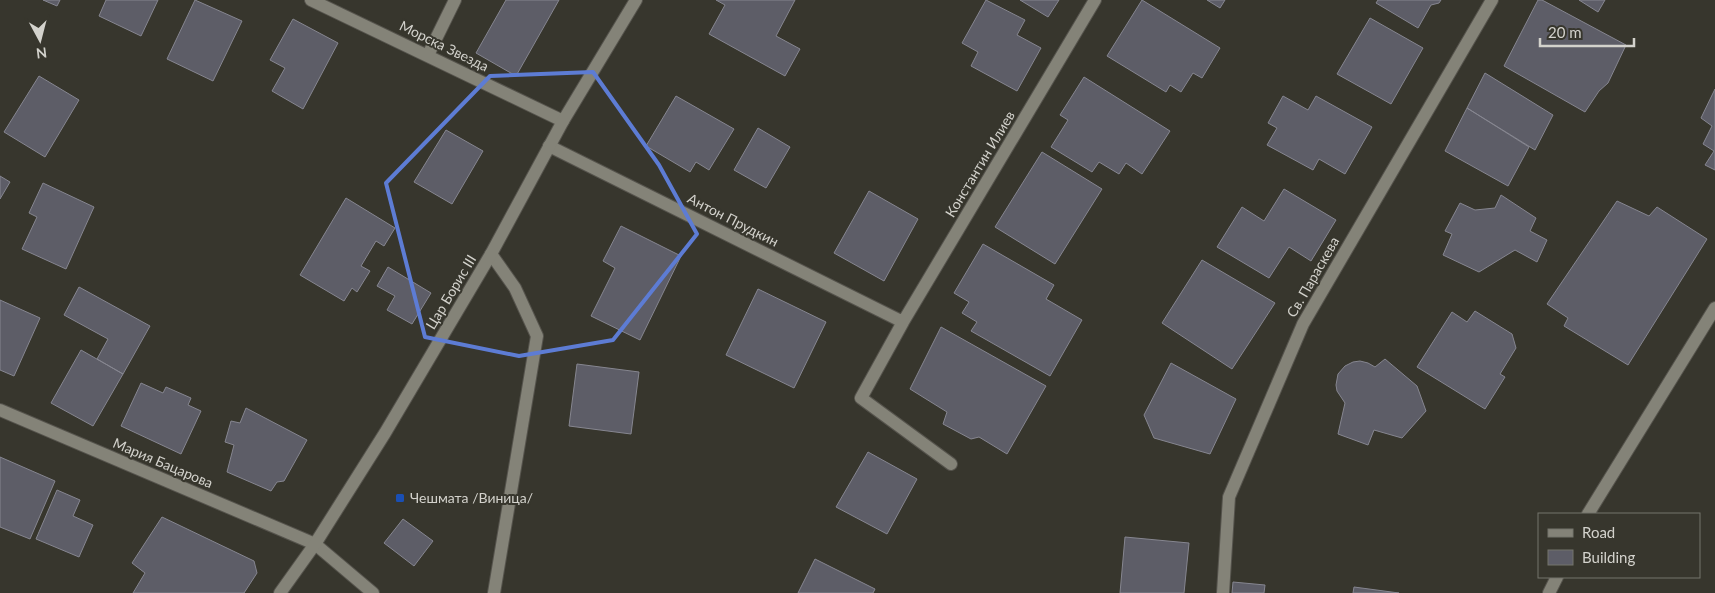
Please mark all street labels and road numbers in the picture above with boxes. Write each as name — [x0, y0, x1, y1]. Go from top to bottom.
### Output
street label: Морска Звезда — [397, 17, 492, 74]
street label: Константин Илиев — [941, 107, 1018, 220]
street label: Антон Прудкин — [685, 189, 782, 250]
street label: Св. Параскева — [1283, 234, 1342, 320]
street label: Цар Борис III — [422, 251, 479, 332]
street label: Мария Бацарова — [111, 434, 216, 491]

